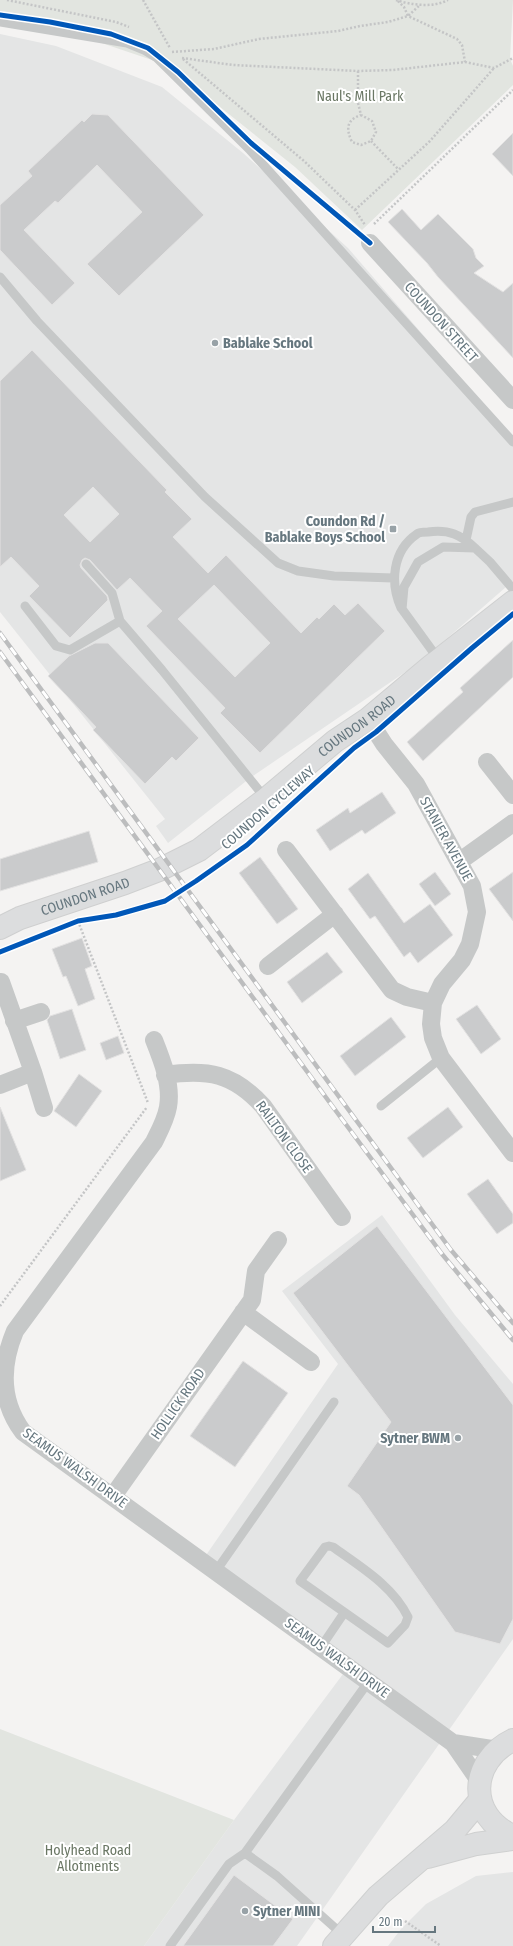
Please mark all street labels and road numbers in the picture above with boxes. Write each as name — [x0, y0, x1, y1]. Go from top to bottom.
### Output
street label: COUNDON STREET — [401, 279, 482, 366]
street label: COUNDON ROAD — [314, 691, 399, 760]
street label: COUNDON CYCLEWAY — [218, 763, 318, 853]
street label: STANIER AVENUE — [416, 794, 476, 884]
street label: COUNDON ROAD — [38, 874, 132, 919]
street label: RAILTON CLOSE — [252, 1098, 316, 1177]
street label: HOLLICK ROAD — [147, 1365, 209, 1443]
street label: SEAMUS WALSH DRIVE — [19, 1424, 131, 1512]
street label: SEAMUS WALSH DRIVE — [281, 1614, 393, 1702]

